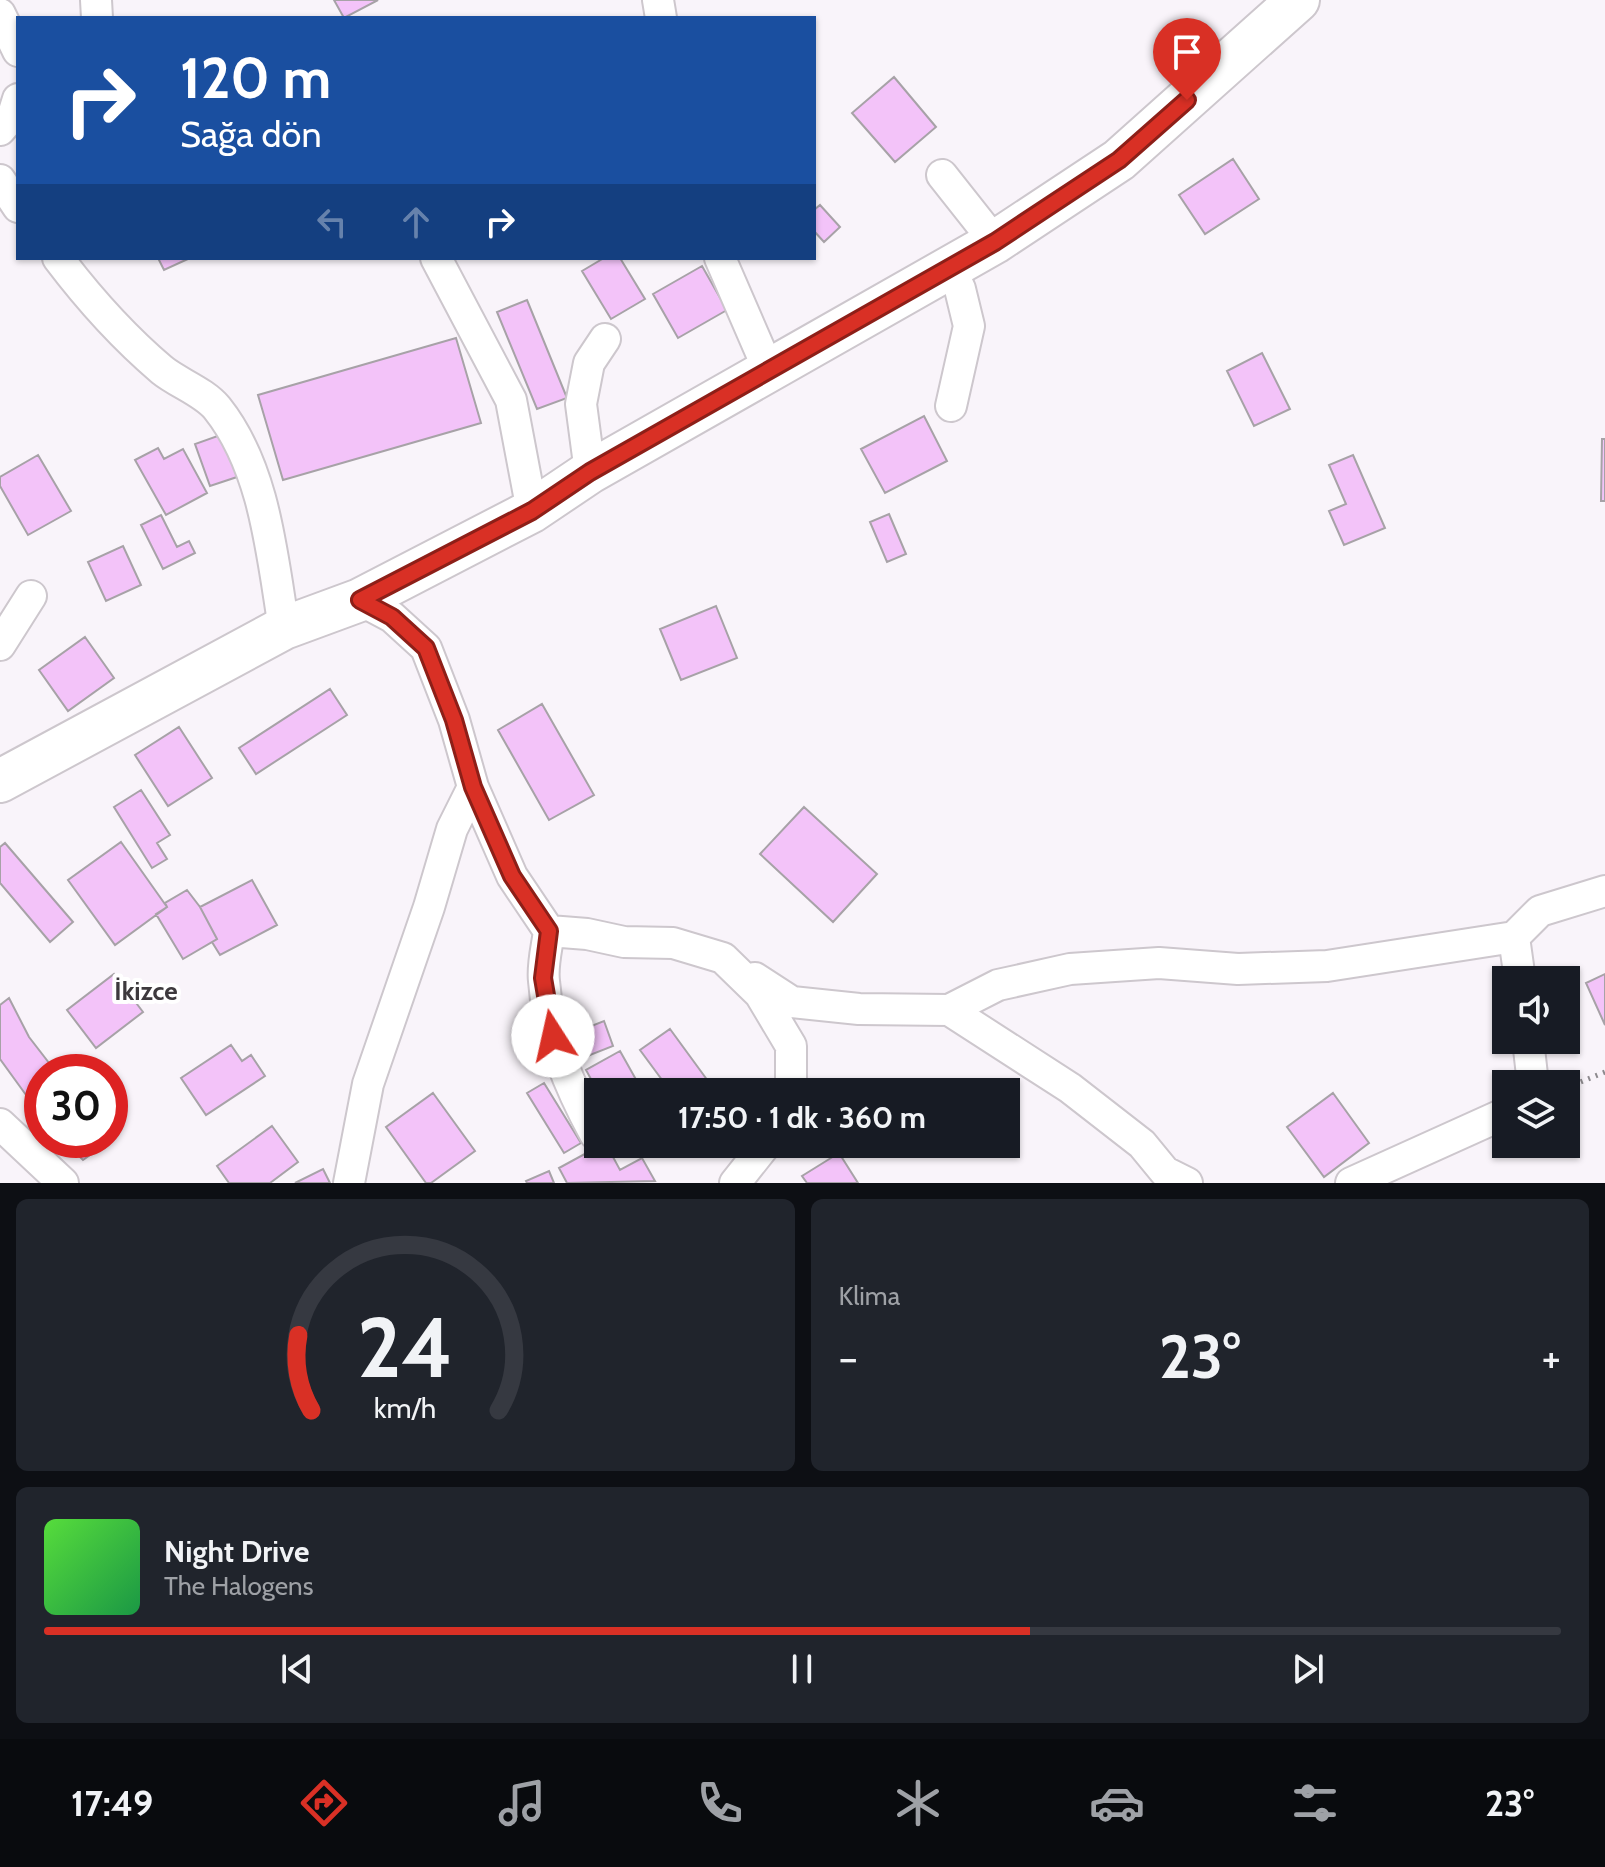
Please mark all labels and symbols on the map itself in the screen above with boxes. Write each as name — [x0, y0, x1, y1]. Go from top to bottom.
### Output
pin — [1153, 18, 1221, 100]
district label: İkizce — [114, 975, 178, 1007]
position arrow — [511, 994, 595, 1078]
speed limit sign: 30 — [24, 1054, 128, 1158]

